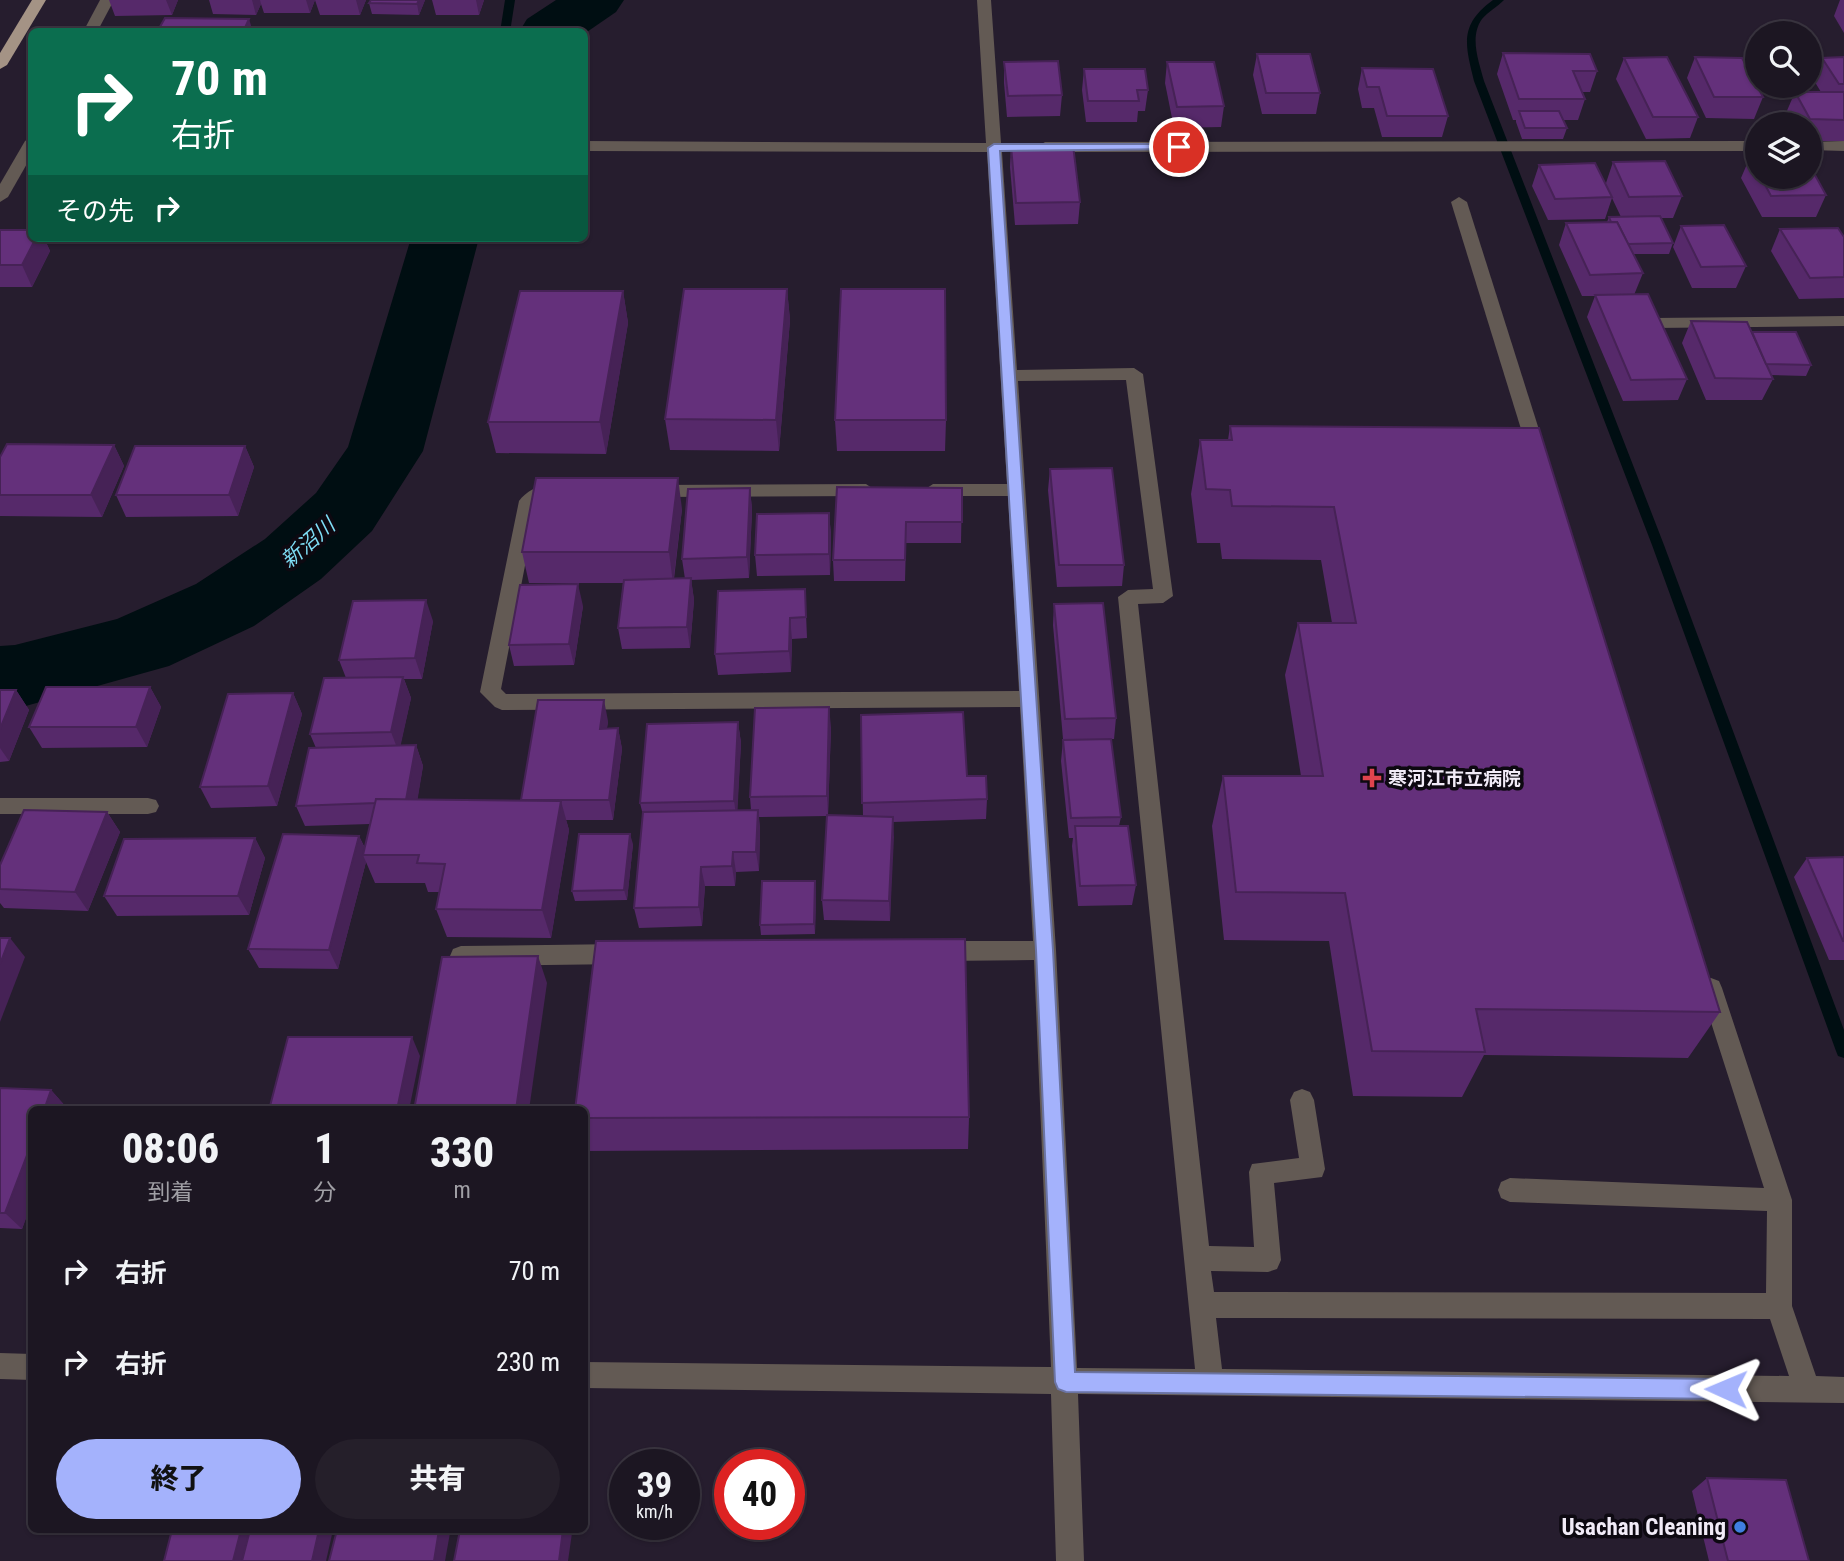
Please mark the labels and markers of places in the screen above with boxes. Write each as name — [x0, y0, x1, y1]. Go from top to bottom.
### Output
pin — [1149, 117, 1209, 177]
place label: 寒河江市立病院 — [1388, 767, 1521, 790]
marker: 寒河江市立病院 — [1362, 768, 1382, 788]
place label: Usachan Cleaning — [1561, 1514, 1726, 1541]
marker: Usachan Cleaning — [1732, 1519, 1748, 1535]

